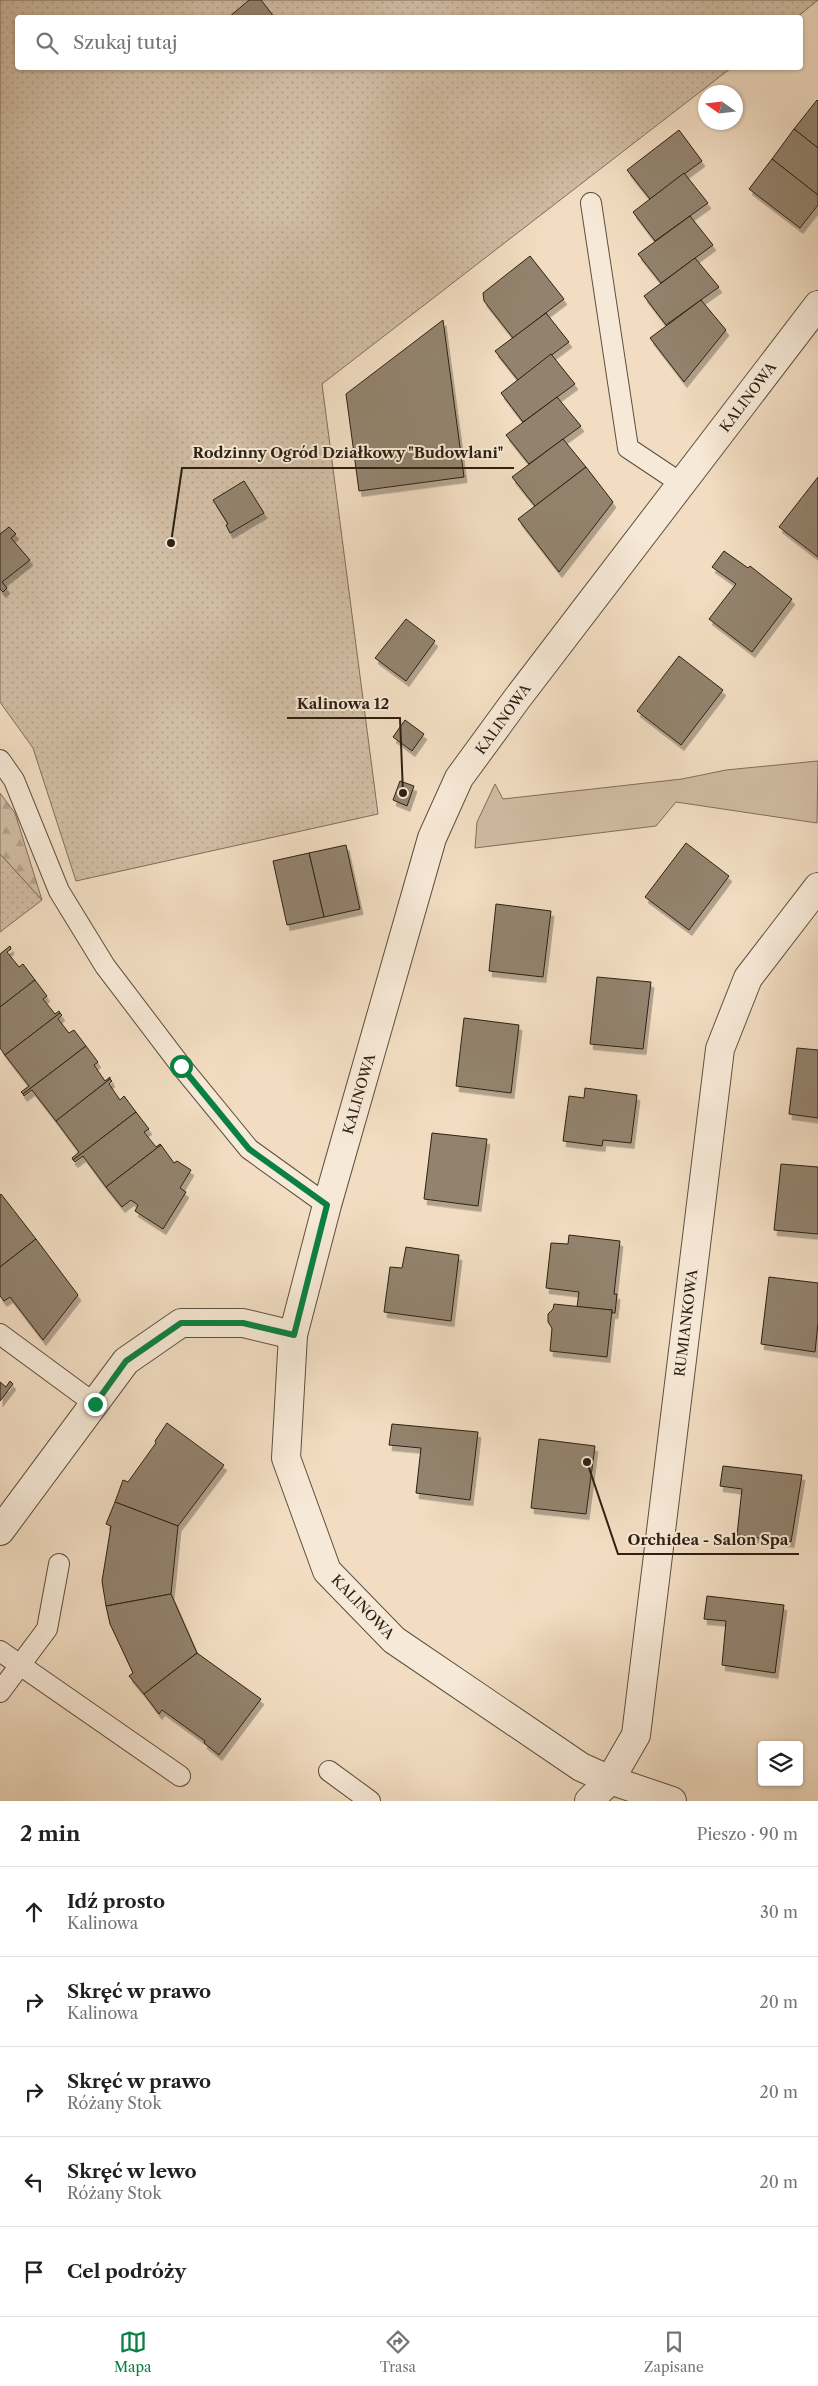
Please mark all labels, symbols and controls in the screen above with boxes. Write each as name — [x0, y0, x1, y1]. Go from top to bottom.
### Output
search box — [15, 15, 803, 70]
icon: search — [33, 29, 61, 57]
text: Szukaj tutaj — [73, 31, 177, 54]
north arrow — [698, 85, 743, 130]
street label: KALINOWA — [716, 358, 781, 436]
callout: Rodzinny Ogród Działkowy "Budowlani" — [182, 438, 514, 468]
text: Rodzinny Ogród Działkowy "Budowlani" — [193, 443, 503, 462]
street label: KALINOWA — [471, 680, 535, 758]
callout: Kalinowa 12 — [287, 688, 400, 718]
text: Kalinowa 12 — [297, 694, 389, 713]
street label: KALINOWA — [339, 1051, 379, 1136]
route start — [170, 1055, 193, 1078]
street label: RUMIANKOWA — [670, 1268, 702, 1378]
route end — [84, 1393, 107, 1416]
callout: Orchidea - Salon Spa — [618, 1524, 799, 1554]
text: Orchidea - Salon Spa — [628, 1530, 789, 1549]
street label: KALINOWA — [328, 1571, 399, 1644]
map controls — [758, 1741, 803, 1786]
button: layers — [758, 1741, 803, 1786]
text: 2 min — [20, 1821, 80, 1846]
text: Pieszo · 90 m — [697, 1824, 798, 1844]
text: Idź prosto — [67, 1890, 165, 1913]
icon: ahead — [20, 1898, 48, 1926]
text: 30 m — [760, 1902, 798, 1922]
text: Kalinowa — [67, 1913, 138, 1933]
text: Skręć w prawo — [67, 1980, 211, 2003]
icon: right — [20, 1988, 48, 2016]
text: 20 m — [759, 1992, 798, 2012]
text: Kalinowa — [67, 2003, 138, 2023]
text: Skręć w prawo — [67, 2070, 211, 2093]
icon: right — [20, 2078, 48, 2106]
text: 20 m — [759, 2082, 798, 2102]
text: Różany Stok — [67, 2093, 162, 2113]
text: Skręć w lewo — [67, 2160, 197, 2183]
icon: left — [20, 2168, 48, 2196]
text: 20 m — [759, 2172, 798, 2192]
text: Różany Stok — [67, 2183, 162, 2203]
icon: arrive — [20, 2258, 48, 2286]
text: Cel podróży — [67, 2260, 186, 2283]
tab: Mapa — [114, 2328, 152, 2376]
tab: Trasa — [380, 2328, 416, 2376]
tab: Zapisane — [644, 2328, 704, 2376]

